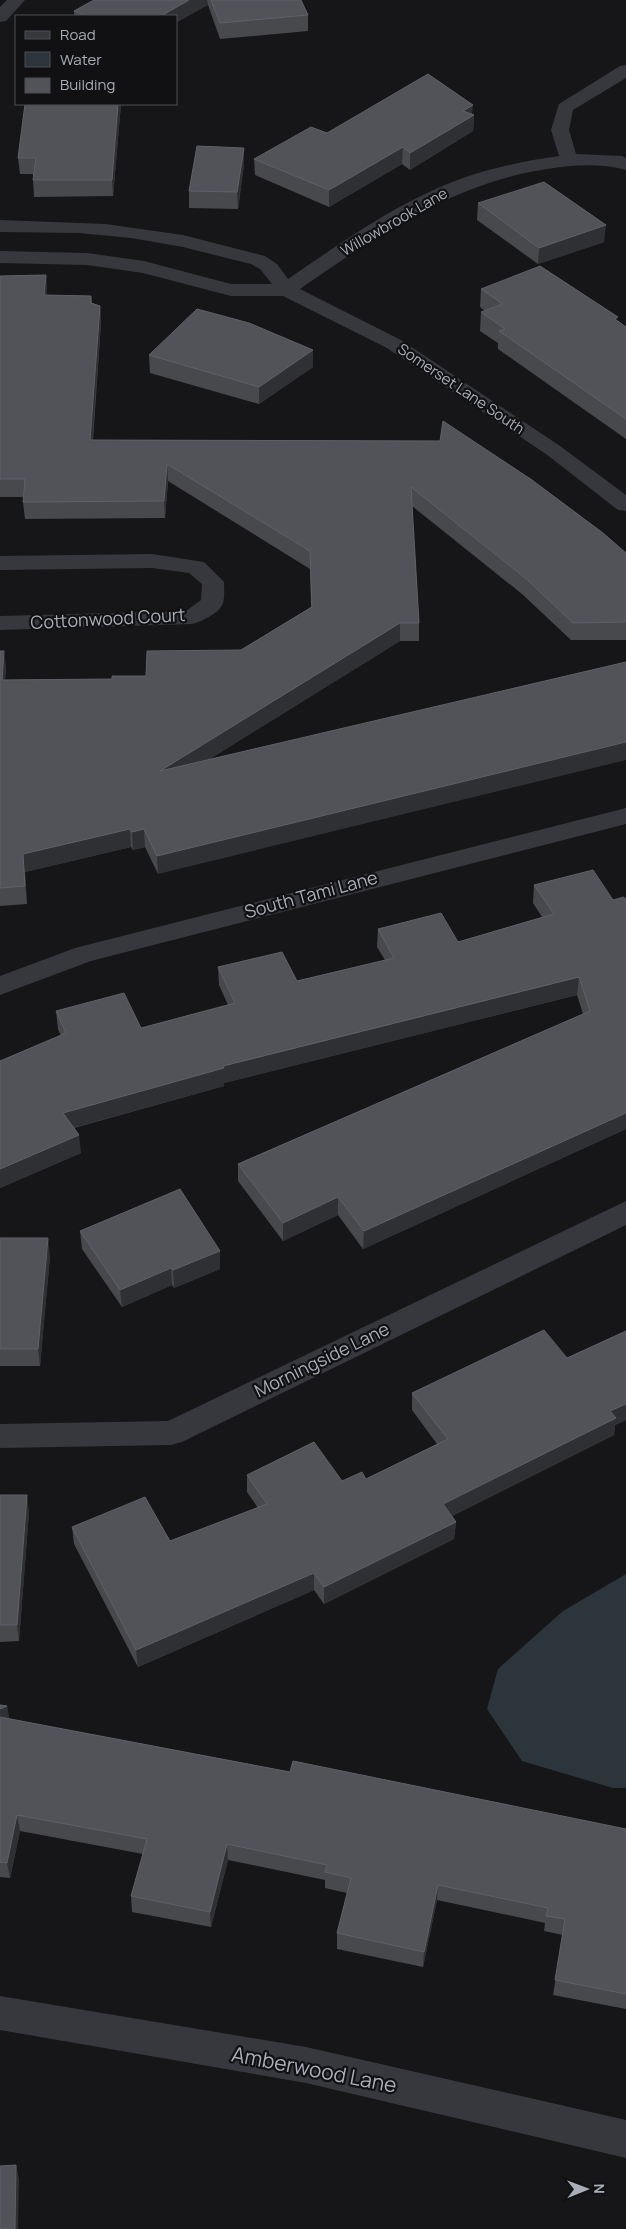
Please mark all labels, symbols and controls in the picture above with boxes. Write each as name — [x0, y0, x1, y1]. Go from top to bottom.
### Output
legend — [15, 15, 178, 105]
text: Road — [60, 24, 96, 45]
text: Water — [60, 49, 102, 70]
text: Building — [60, 74, 115, 95]
street label: Willowbrook Lane — [336, 182, 451, 261]
street label: Somerset Lane South — [394, 338, 529, 439]
street label: Cottonwood Court — [30, 602, 186, 634]
street label: South Tami Lane — [242, 865, 380, 923]
street label: Morningside Lane — [250, 1316, 393, 1402]
street label: Amberwood Lane — [229, 2039, 399, 2099]
north arrow — [561, 2164, 611, 2214]
text: N — [590, 2184, 609, 2194]

